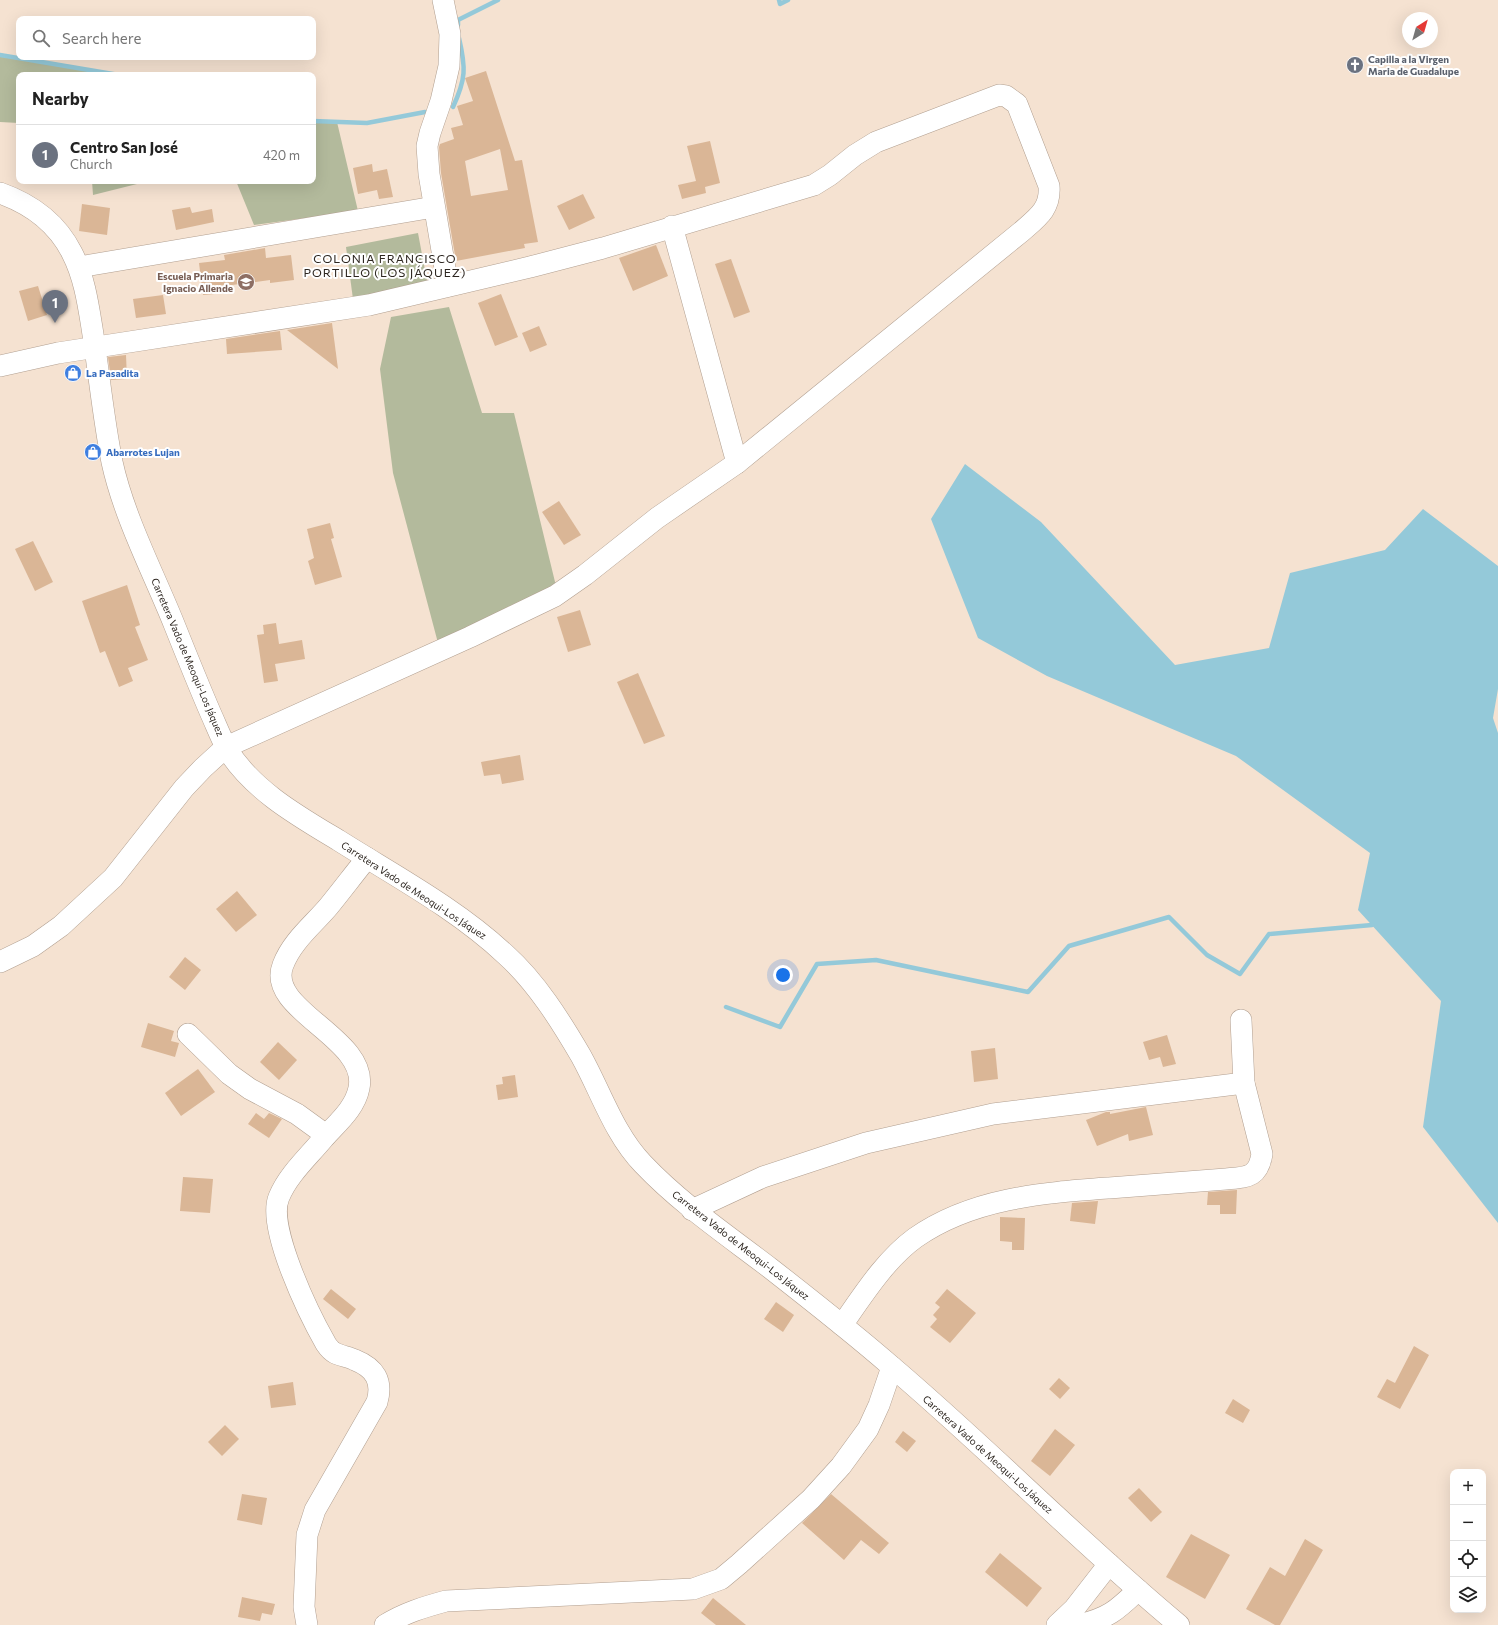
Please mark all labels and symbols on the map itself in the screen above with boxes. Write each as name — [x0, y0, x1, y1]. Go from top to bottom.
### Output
north arrow — [1402, 12, 1438, 48]
place label: Capilla a la Virgen Maria de Guadalupe — [1368, 53, 1459, 77]
church icon: Capilla a la Virgen Maria de Guadalupe — [1345, 55, 1365, 75]
district label: COLONIA FRANCISCO PORTILLO (LOS JÁQUEZ) — [304, 251, 467, 280]
place label: Escuela Primaria Ignacio Allende — [157, 270, 233, 294]
school or university icon: Escuela Primaria Ignacio Allende — [236, 272, 256, 292]
pin: 1 — [42, 290, 68, 323]
shop icon: La Pasadita — [63, 363, 83, 383]
place label: La Pasadita — [86, 367, 139, 379]
shop icon: Abarrotes Lujan — [83, 442, 103, 462]
place label: Abarrotes Lujan — [106, 446, 180, 458]
street label: Carretera Vado de Meoqui-Los Jáquez — [149, 576, 227, 738]
street label: Carretera Vado de Meoqui-Los Jáquez — [339, 839, 489, 941]
your location — [773, 965, 793, 985]
street label: Carretera Vado de Meoqui-Los Jáquez — [670, 1188, 812, 1302]
street label: Carretera Vado de Meoqui-Los Jáquez — [921, 1392, 1055, 1516]

